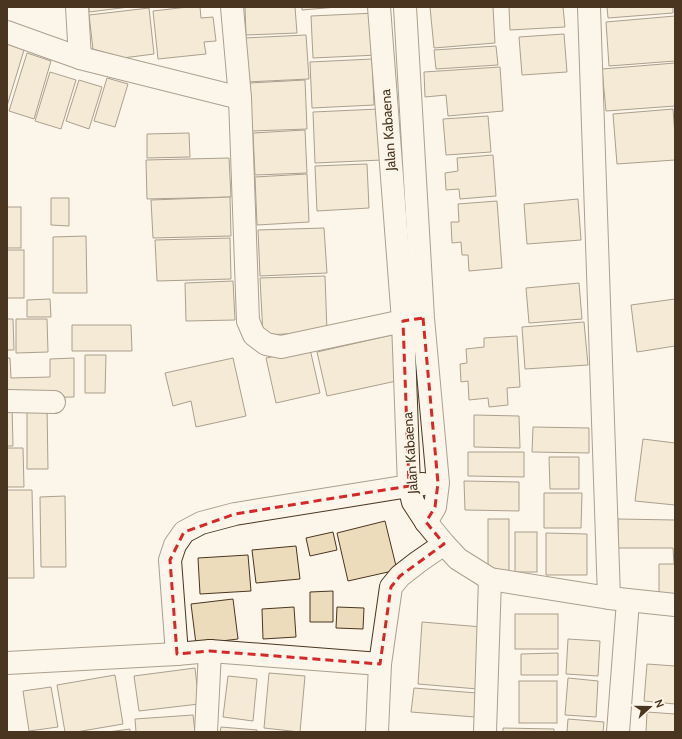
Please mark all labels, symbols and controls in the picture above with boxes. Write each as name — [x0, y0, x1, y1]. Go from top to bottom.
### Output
street label: Jalan Kabaena — [376, 88, 400, 173]
street label: Jalan Kabaena — [398, 411, 422, 496]
north arrow — [630, 687, 670, 727]
text: N — [651, 697, 667, 710]

